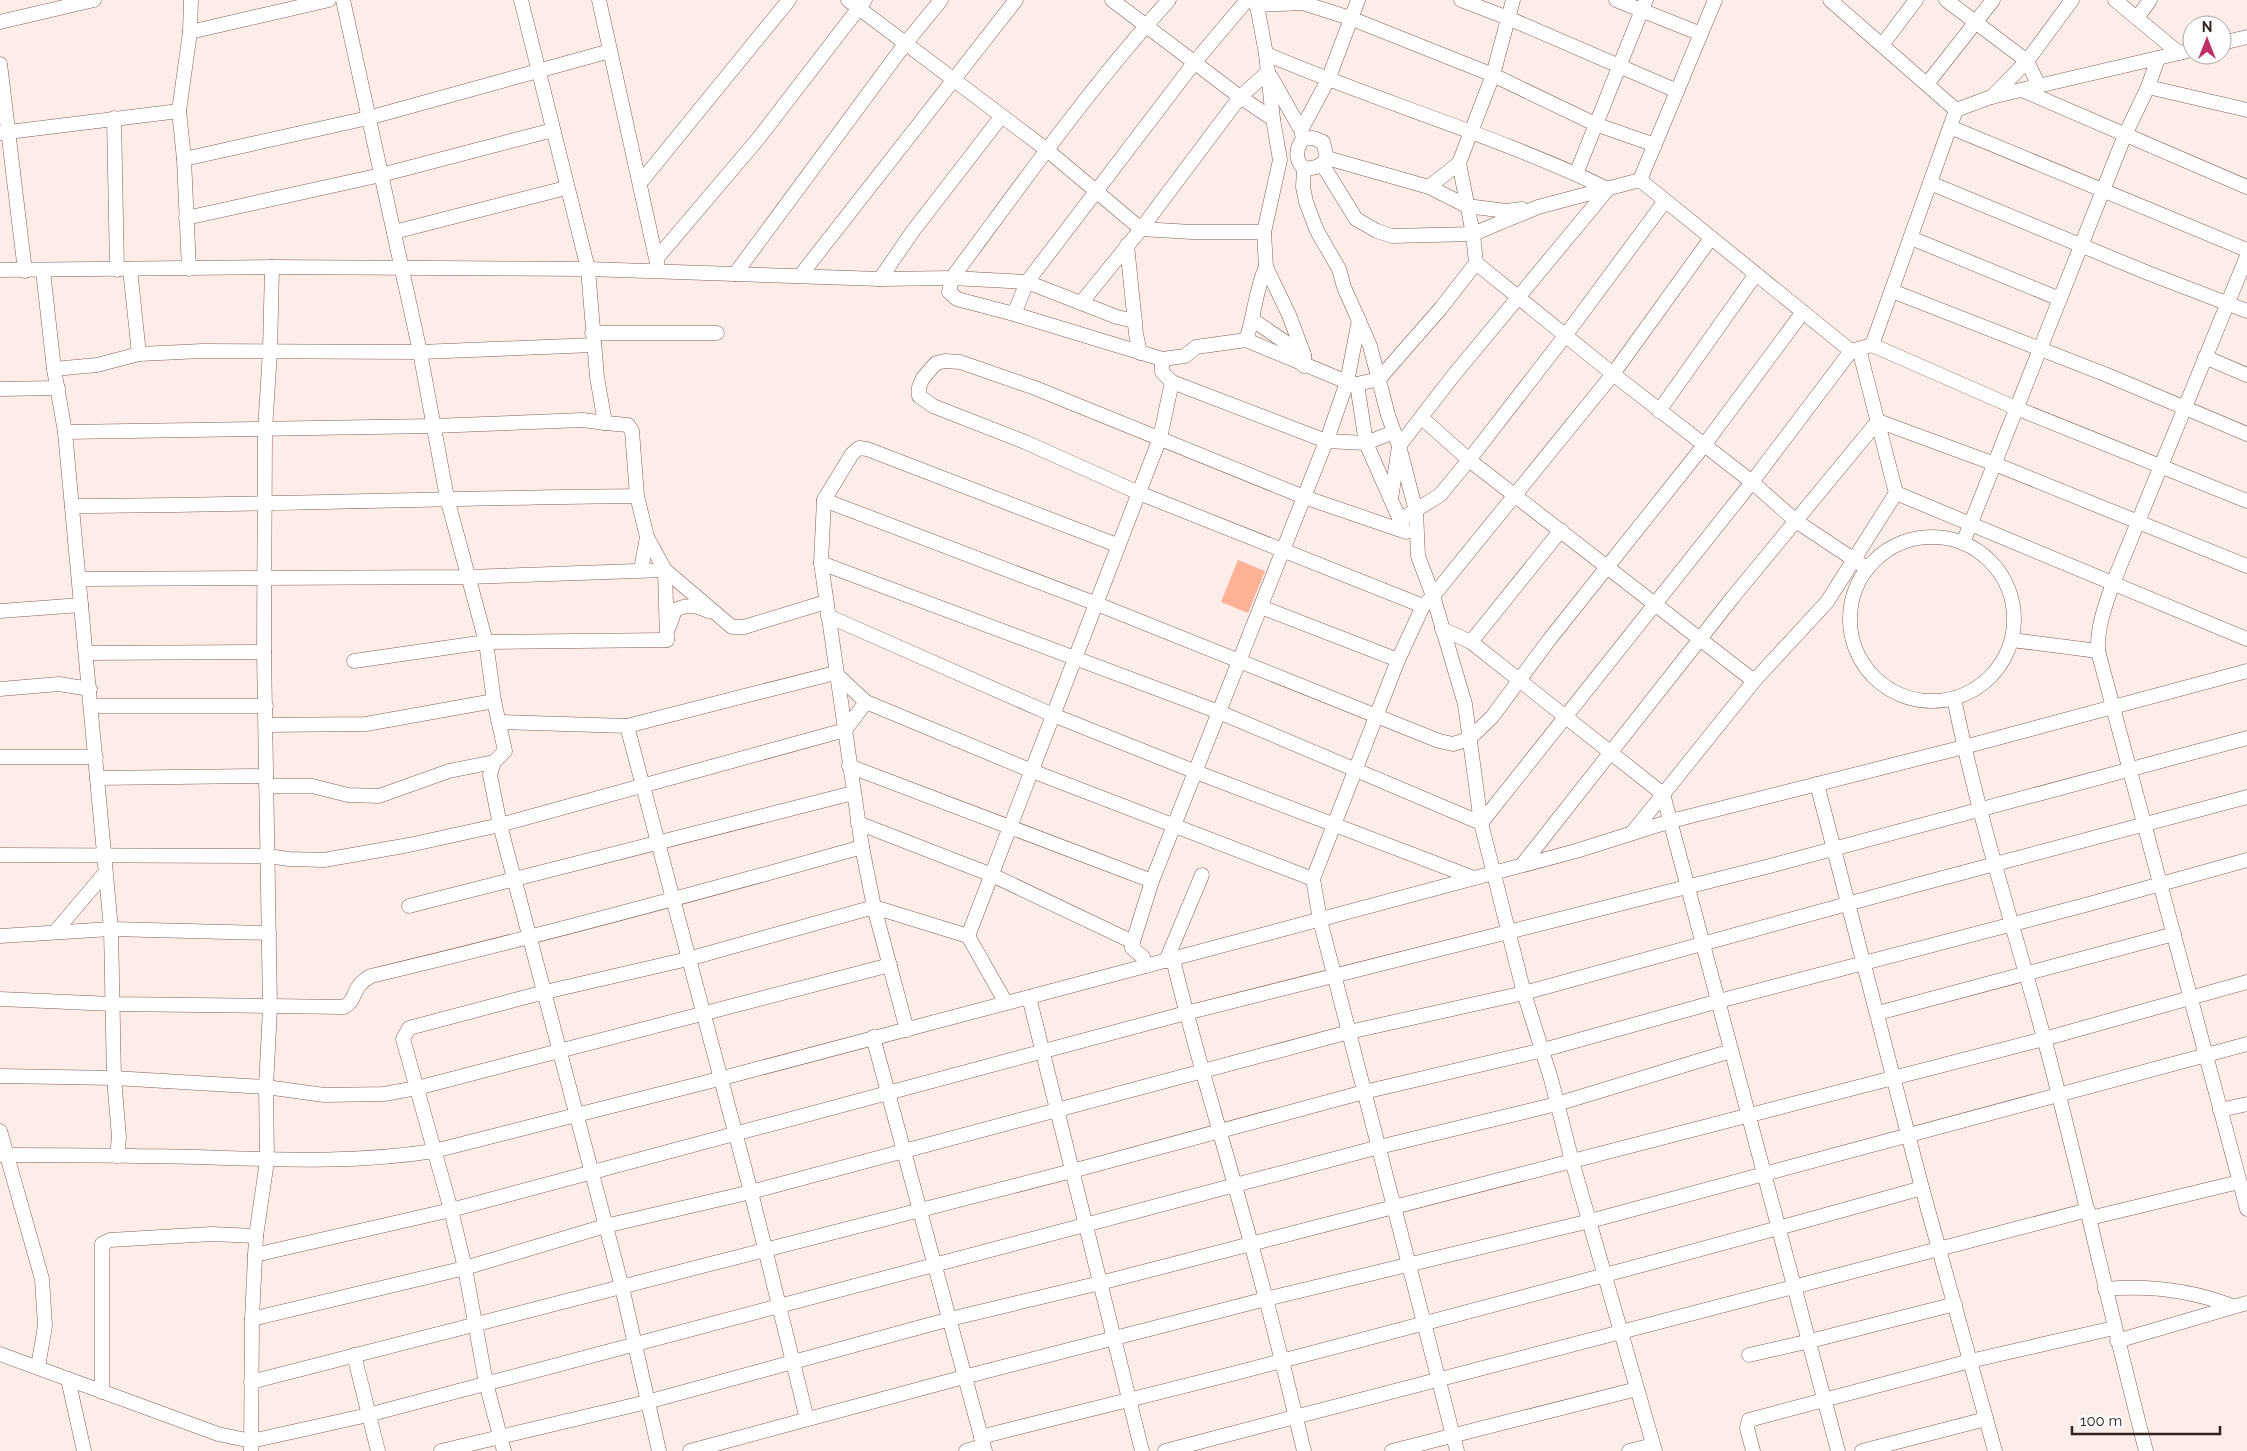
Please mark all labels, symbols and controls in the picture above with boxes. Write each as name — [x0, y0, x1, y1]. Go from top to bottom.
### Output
north arrow — [2182, 15, 2232, 65]
text: N — [2202, 19, 2212, 35]
scale bar — [2072, 1404, 2220, 1436]
text: 100 m — [2080, 1412, 2122, 1430]

